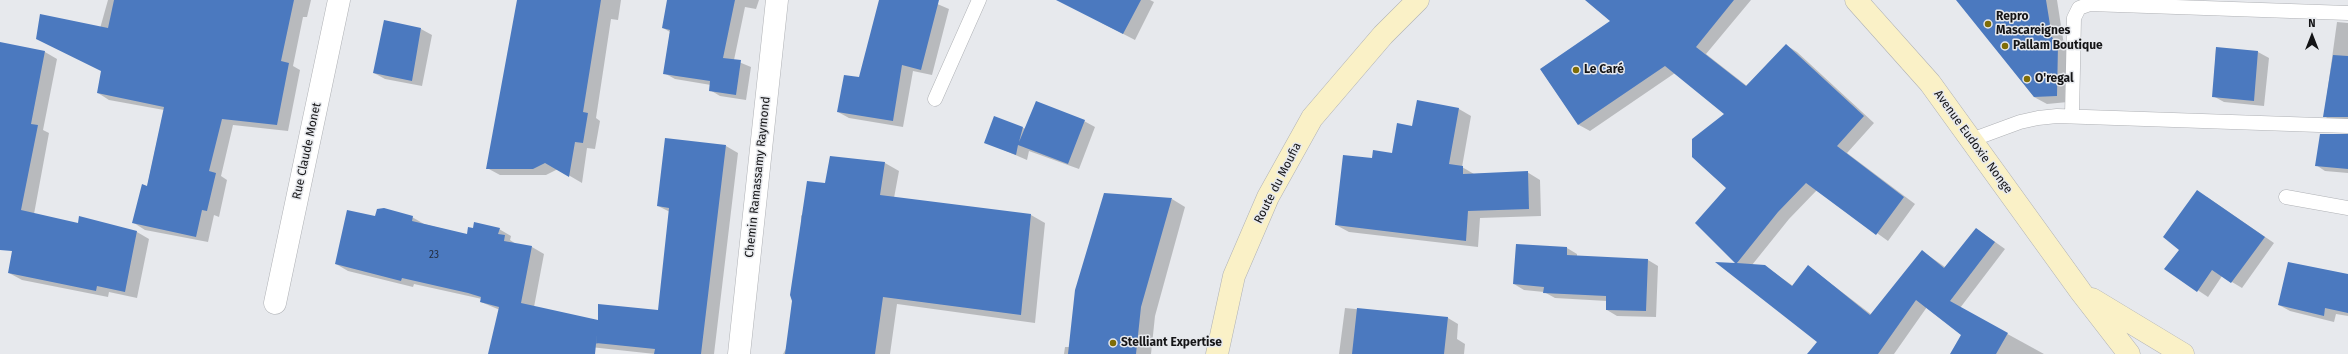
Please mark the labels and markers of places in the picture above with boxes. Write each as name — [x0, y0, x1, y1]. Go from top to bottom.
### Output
place label: Repro Mascareignes — [1996, 10, 2070, 38]
marker: Repro Mascareignes — [1983, 19, 1993, 29]
place label: Pallam Boutique — [2013, 39, 2103, 53]
marker: Pallam Boutique — [2000, 41, 2010, 51]
place label: Le Caré — [1584, 63, 1624, 77]
marker: Le Caré — [1571, 65, 1581, 75]
place label: O'regal — [2035, 72, 2074, 86]
marker: O'regal — [2022, 74, 2032, 84]
place label: Stelliant Expertise — [1121, 336, 1222, 350]
marker: Stelliant Expertise — [1108, 338, 1118, 348]

